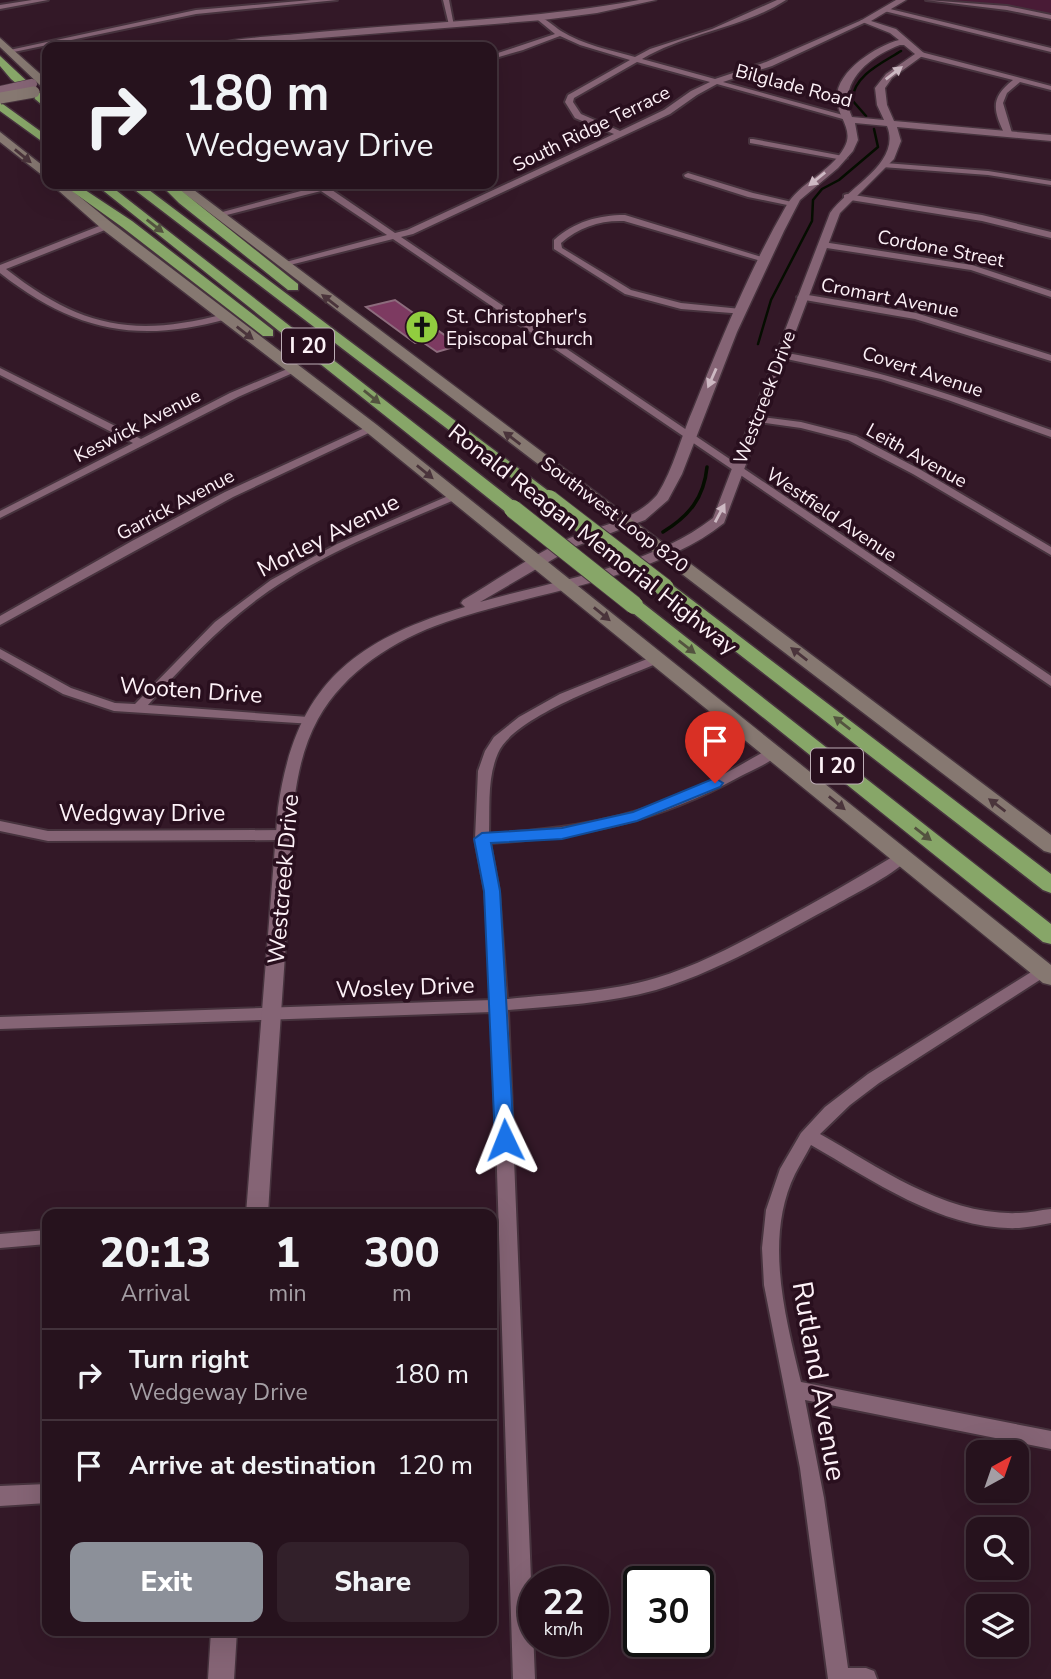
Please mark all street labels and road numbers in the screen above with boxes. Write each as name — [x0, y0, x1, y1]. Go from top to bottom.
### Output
street label: Bilglade Road — [732, 58, 855, 114]
street label: South Ridge Terrace — [508, 80, 674, 178]
street label: Cordone Street — [875, 224, 1007, 274]
street label: Cromart Avenue — [819, 272, 961, 324]
street label: Westcreek Drive — [728, 327, 802, 468]
road number: I 20 — [282, 328, 334, 364]
street label: Covert Avenue — [859, 340, 987, 404]
street label: Keswick Avenue — [70, 383, 205, 469]
street label: Ronald Reagan Memorial Highway — [442, 417, 744, 662]
street label: Leith Avenue — [861, 417, 972, 494]
street label: Southwest Loop 820 — [535, 451, 693, 579]
street label: Westfield Avenue — [761, 461, 902, 568]
street label: Garrick Avenue — [112, 463, 239, 547]
street label: Morley Avenue — [252, 486, 405, 585]
street label: Wooten Drive — [118, 670, 263, 711]
road number: I 20 — [811, 748, 863, 784]
street label: Westcreek Drive — [261, 793, 306, 965]
street label: Wedgway Drive — [59, 798, 225, 829]
street label: Wosley Drive — [335, 970, 475, 1005]
street label: Rutland Avenue — [783, 1278, 855, 1484]

